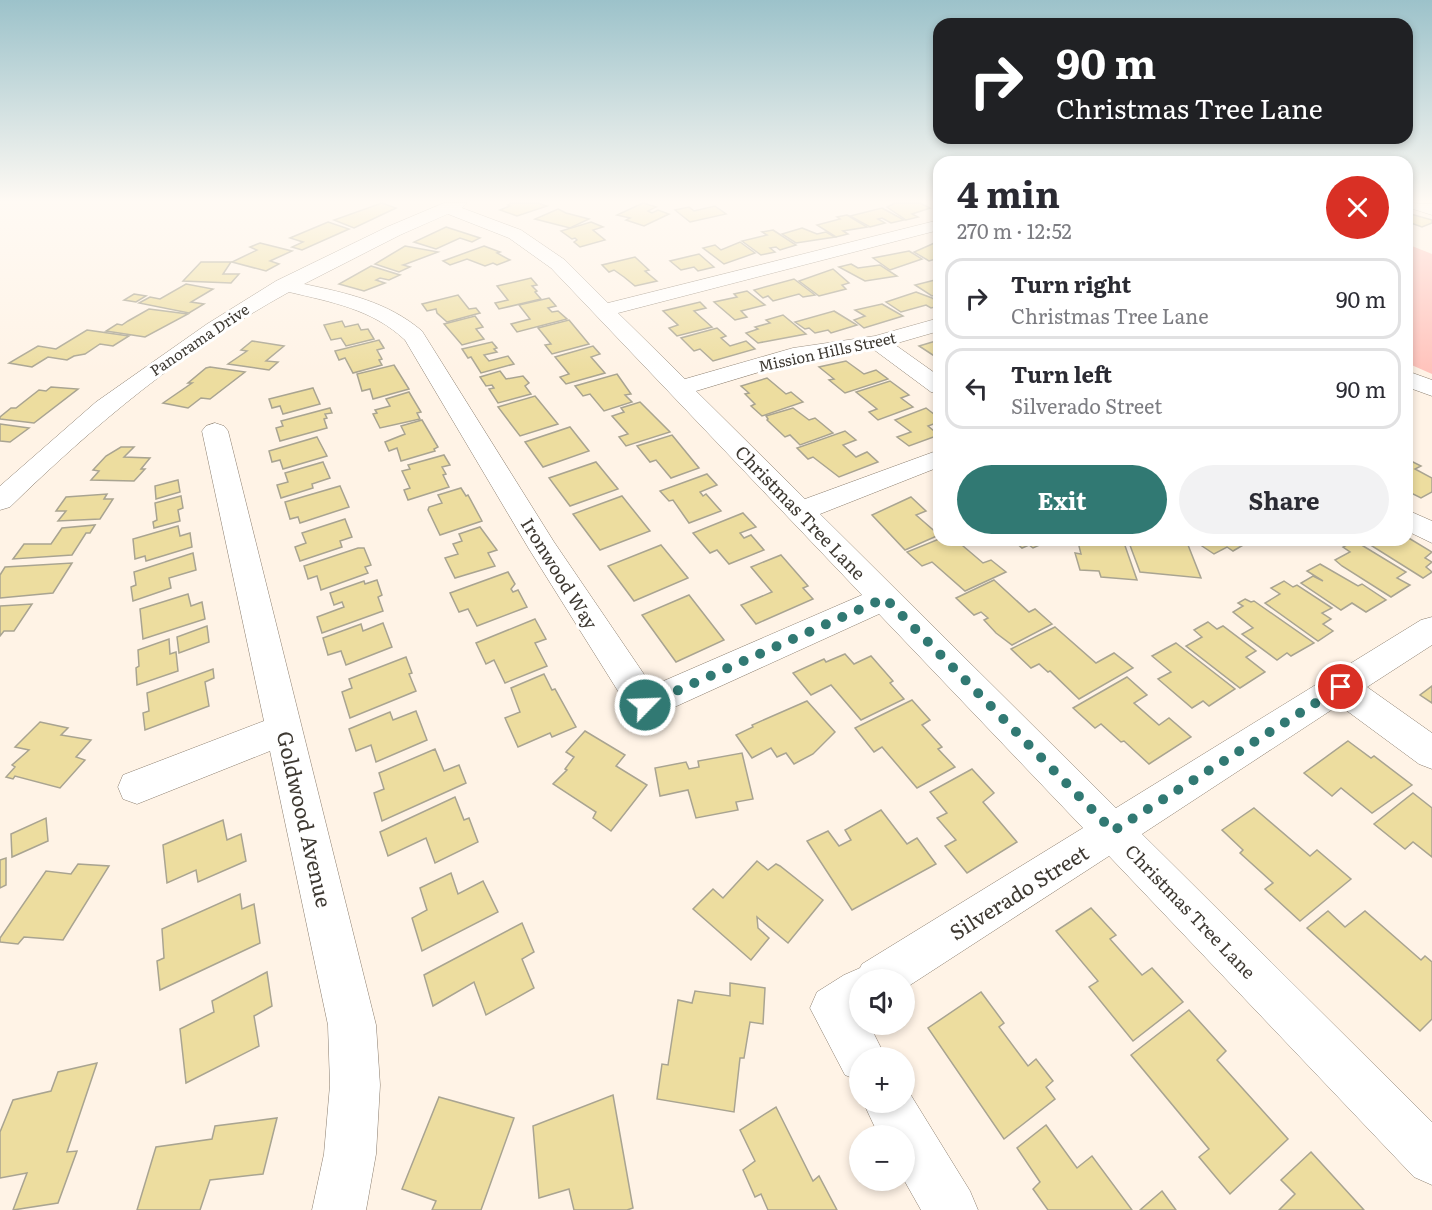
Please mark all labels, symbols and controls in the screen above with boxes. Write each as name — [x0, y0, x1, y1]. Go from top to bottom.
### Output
text: 90 m — [1056, 30, 1156, 92]
icon: right — [957, 42, 1035, 120]
text: Christmas Tree Lane — [1056, 87, 1323, 127]
text: 4 min — [957, 166, 1060, 219]
button: close — [1326, 176, 1389, 239]
text: 270 m · 12:52 — [957, 215, 1072, 245]
text: Turn right — [1011, 267, 1131, 300]
icon: right — [960, 282, 993, 315]
text: 90 m — [1336, 282, 1386, 315]
street label: Panorama Drive — [145, 297, 253, 381]
text: Christmas Tree Lane — [1011, 300, 1209, 330]
street label: Mission Hills Street — [756, 325, 898, 377]
text: Turn left — [1011, 357, 1112, 390]
icon: left — [960, 372, 993, 405]
text: 90 m — [1336, 372, 1386, 405]
text: Silverado Street — [1011, 390, 1162, 420]
street label: Christmas Tree Lane — [730, 439, 872, 585]
button: Exit — [957, 465, 1167, 534]
button: Share — [1179, 465, 1389, 534]
street label: Ironwood Way — [515, 512, 605, 634]
pin — [1315, 661, 1366, 712]
icon: arrive — [1324, 670, 1357, 703]
position arrow — [613, 673, 677, 737]
street label: Goldwood Avenue — [271, 728, 341, 910]
street label: Silverado Street — [942, 835, 1094, 946]
street label: Christmas Tree Lane — [1120, 838, 1262, 984]
map controls — [849, 969, 915, 1191]
button: sound — [849, 969, 915, 1035]
button: + — [849, 1047, 915, 1113]
button: − — [849, 1125, 915, 1191]

